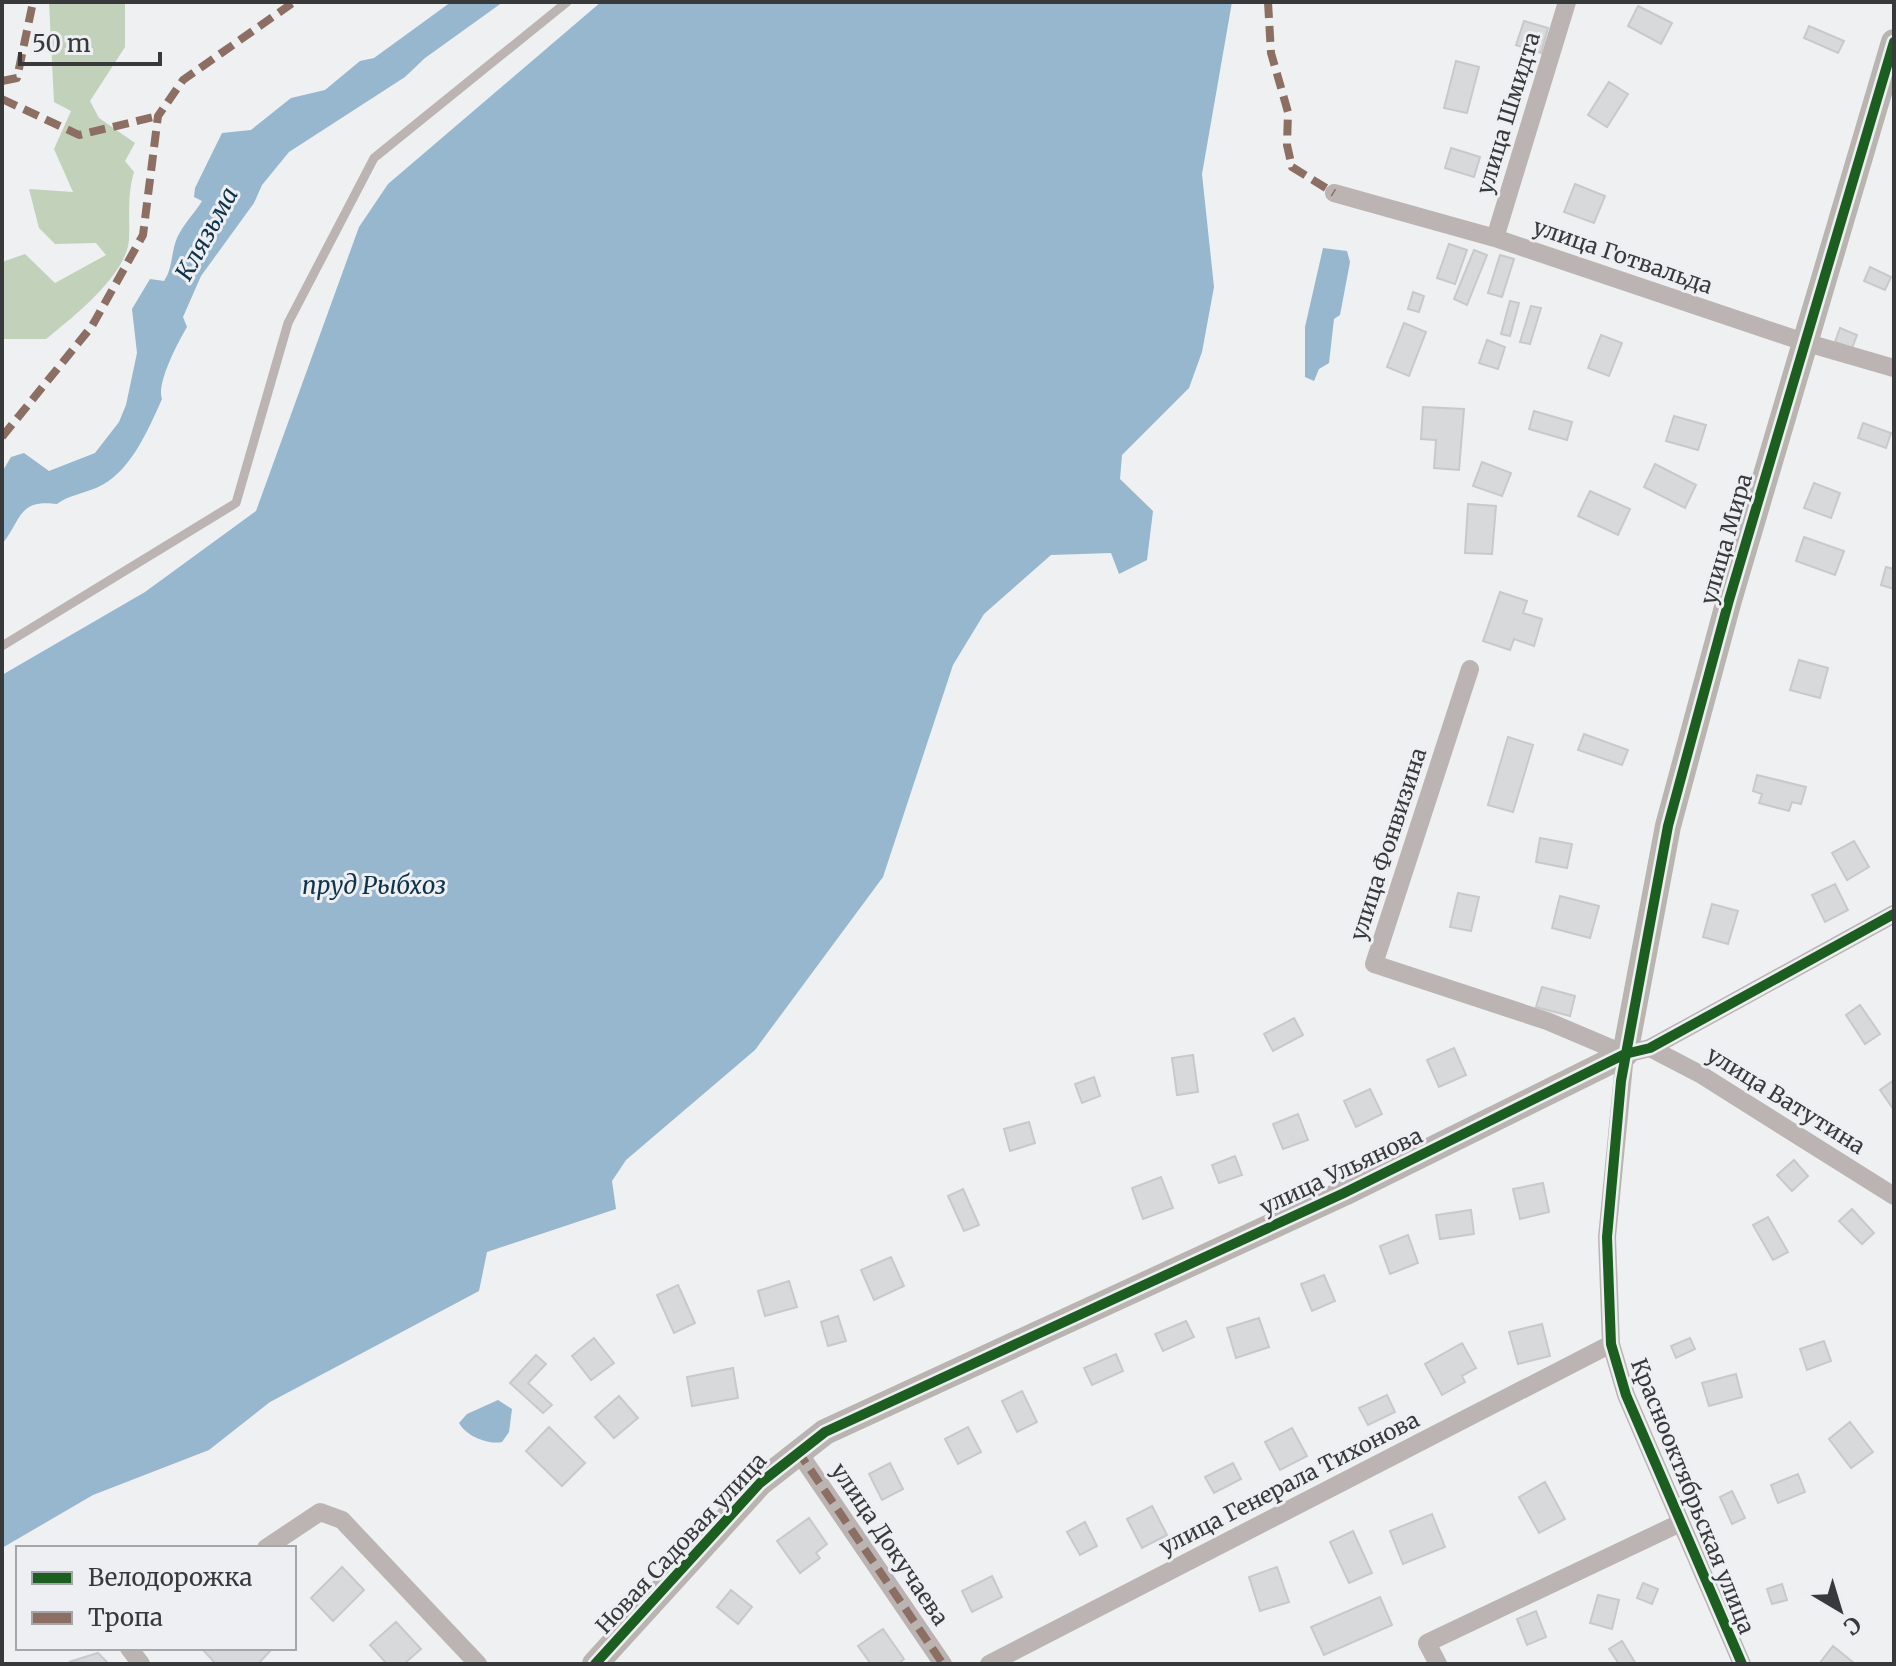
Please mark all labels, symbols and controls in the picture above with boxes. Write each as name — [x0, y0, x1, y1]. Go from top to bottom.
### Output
scale bar — [20, 16, 160, 66]
text: 50 m — [32, 28, 91, 59]
street label: улица Шмидта — [1470, 28, 1546, 197]
water label: Клязьма — [168, 182, 245, 286]
street label: улица Готвальда — [1530, 212, 1717, 300]
street label: улица Мира — [1694, 470, 1758, 608]
street label: улица Фонвизина — [1344, 744, 1432, 944]
water label: пруд Рыбхоз — [302, 870, 446, 901]
street label: улица Ватутина — [1702, 1040, 1871, 1160]
street label: улица Ульянова — [1255, 1121, 1427, 1221]
street label: Краснооктябрьская улица — [1625, 1354, 1761, 1638]
street label: улица Генерала Тихонова — [1154, 1405, 1424, 1561]
street label: Новая Садовая улица — [590, 1446, 772, 1639]
street label: улица Докучаева — [825, 1457, 955, 1631]
legend — [16, 1546, 296, 1650]
text: Велодорожка — [88, 1562, 253, 1593]
north arrow — [1800, 1570, 1880, 1650]
text: Тропа — [88, 1602, 163, 1633]
text: С — [1838, 1610, 1867, 1641]

